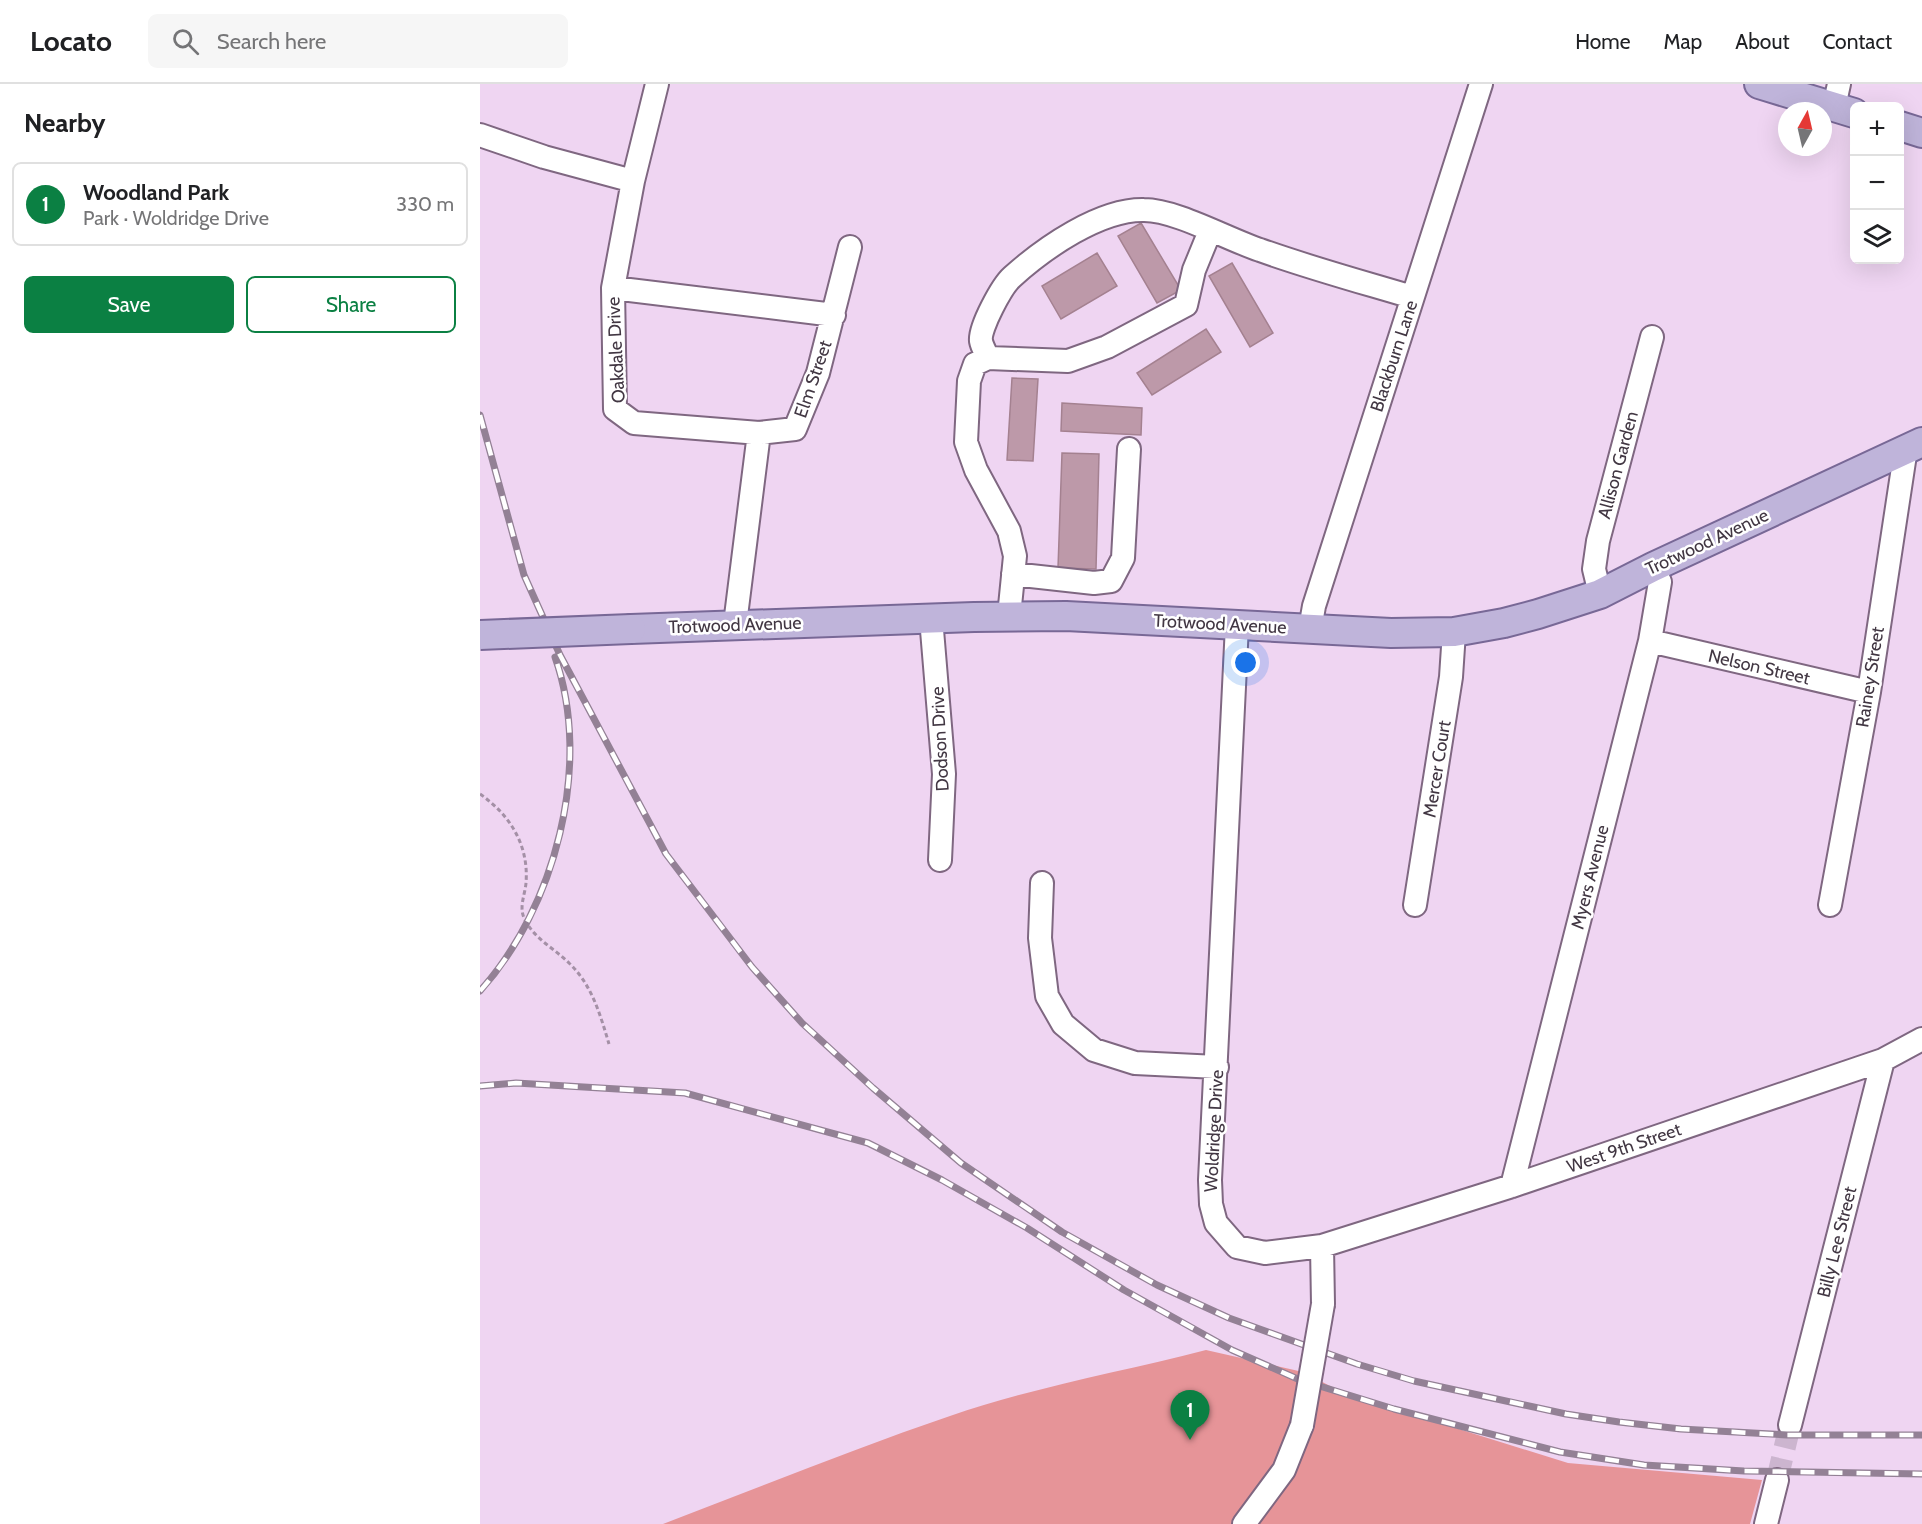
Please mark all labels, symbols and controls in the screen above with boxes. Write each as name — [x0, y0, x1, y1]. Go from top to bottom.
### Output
search box — [148, 14, 568, 68]
text: Locato — [30, 24, 112, 58]
icon: search — [169, 25, 202, 58]
text: Search here — [217, 28, 326, 55]
text: Home — [1575, 29, 1631, 54]
text: Map — [1664, 29, 1702, 54]
text: About — [1735, 29, 1789, 54]
text: Contact — [1822, 29, 1892, 54]
north arrow — [1778, 102, 1832, 156]
map controls — [1850, 102, 1904, 264]
button: + — [1850, 102, 1904, 156]
text: Nearby — [24, 107, 105, 139]
button: − — [1850, 156, 1904, 210]
text: Woodland Park — [83, 179, 229, 206]
text: 1 — [42, 192, 49, 216]
text: 330 m — [396, 192, 454, 216]
text: Park · Woldridge Drive — [83, 206, 269, 230]
button: layers — [1850, 210, 1904, 264]
button: Save — [24, 276, 234, 333]
button: Share — [246, 276, 456, 333]
street label: Oakdale Drive — [602, 296, 630, 404]
street label: Blackburn Lane — [1366, 297, 1422, 415]
street label: Elm Street — [790, 337, 836, 421]
street label: Allison Garden — [1593, 409, 1643, 521]
street label: Trotwood Avenue — [1642, 504, 1772, 580]
street label: Trotwood Avenue — [1153, 610, 1287, 638]
street label: Trotwood Avenue — [668, 612, 802, 638]
street label: Rainey Street — [1851, 625, 1889, 729]
street label: Nelson Street — [1706, 645, 1812, 689]
your location — [1231, 648, 1260, 677]
street label: Dodson Drive — [926, 686, 954, 792]
street label: Mercer Court — [1418, 719, 1456, 819]
street label: Myers Avenue — [1566, 823, 1614, 931]
street label: Woldridge Drive — [1200, 1069, 1228, 1193]
street label: West 9th Street — [1564, 1118, 1684, 1178]
street label: Billy Lee Street — [1813, 1184, 1861, 1300]
pin: 1 — [1170, 1390, 1210, 1440]

